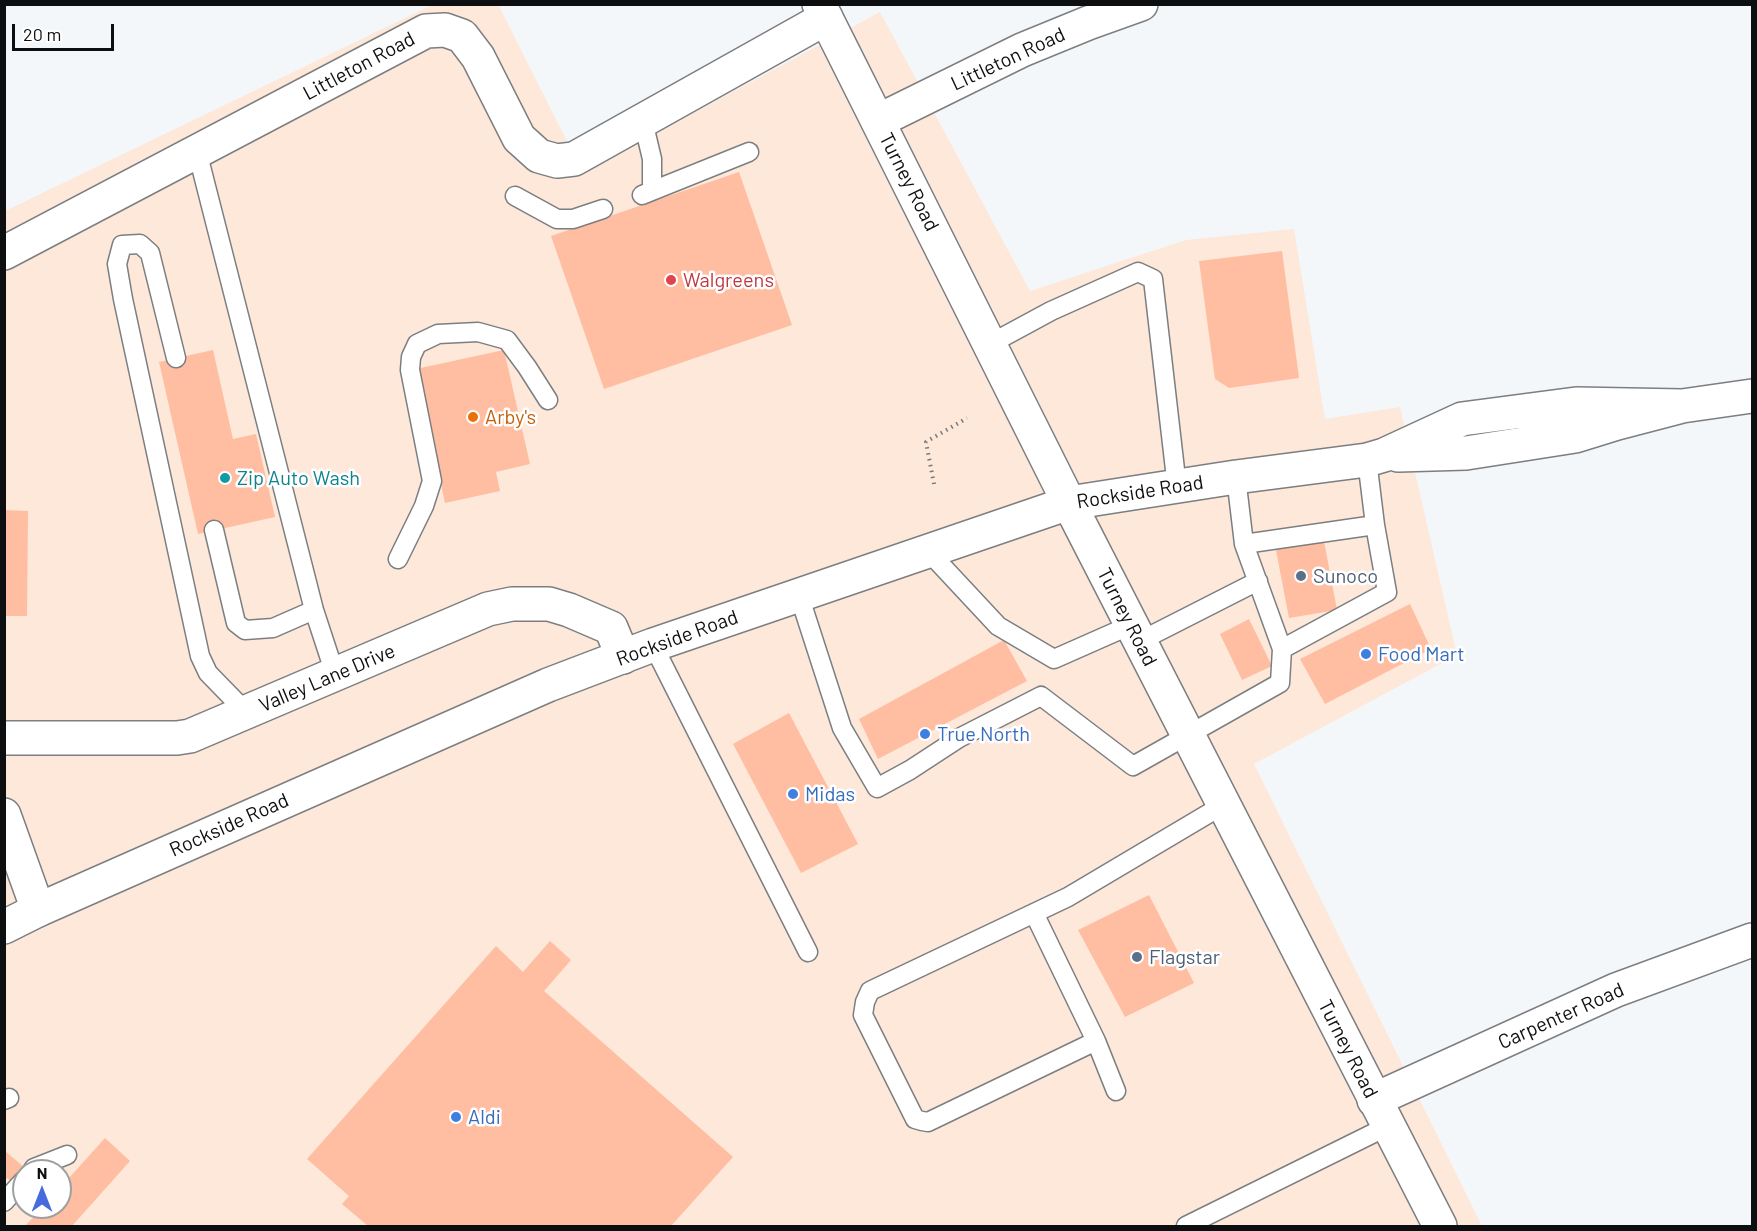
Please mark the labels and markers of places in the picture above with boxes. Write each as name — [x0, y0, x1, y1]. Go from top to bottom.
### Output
place label: Walgreens — [683, 268, 774, 292]
marker: Walgreens — [664, 273, 678, 287]
place label: Arby's — [485, 405, 536, 429]
marker: Arby's — [466, 410, 480, 424]
place label: Zip Auto Wash — [237, 466, 360, 490]
marker: Zip Auto Wash — [218, 471, 232, 485]
place label: Sunoco — [1313, 564, 1378, 588]
marker: Sunoco — [1294, 569, 1308, 583]
place label: Food Mart — [1378, 642, 1465, 666]
marker: Food Mart — [1359, 647, 1373, 661]
place label: True North — [937, 722, 1030, 746]
marker: True North — [918, 727, 932, 741]
place label: Midas — [805, 782, 855, 806]
marker: Midas — [786, 787, 800, 801]
place label: Flagstar — [1149, 945, 1220, 969]
marker: Flagstar — [1130, 950, 1144, 964]
place label: Aldi — [468, 1105, 501, 1129]
marker: Aldi — [449, 1110, 463, 1124]

